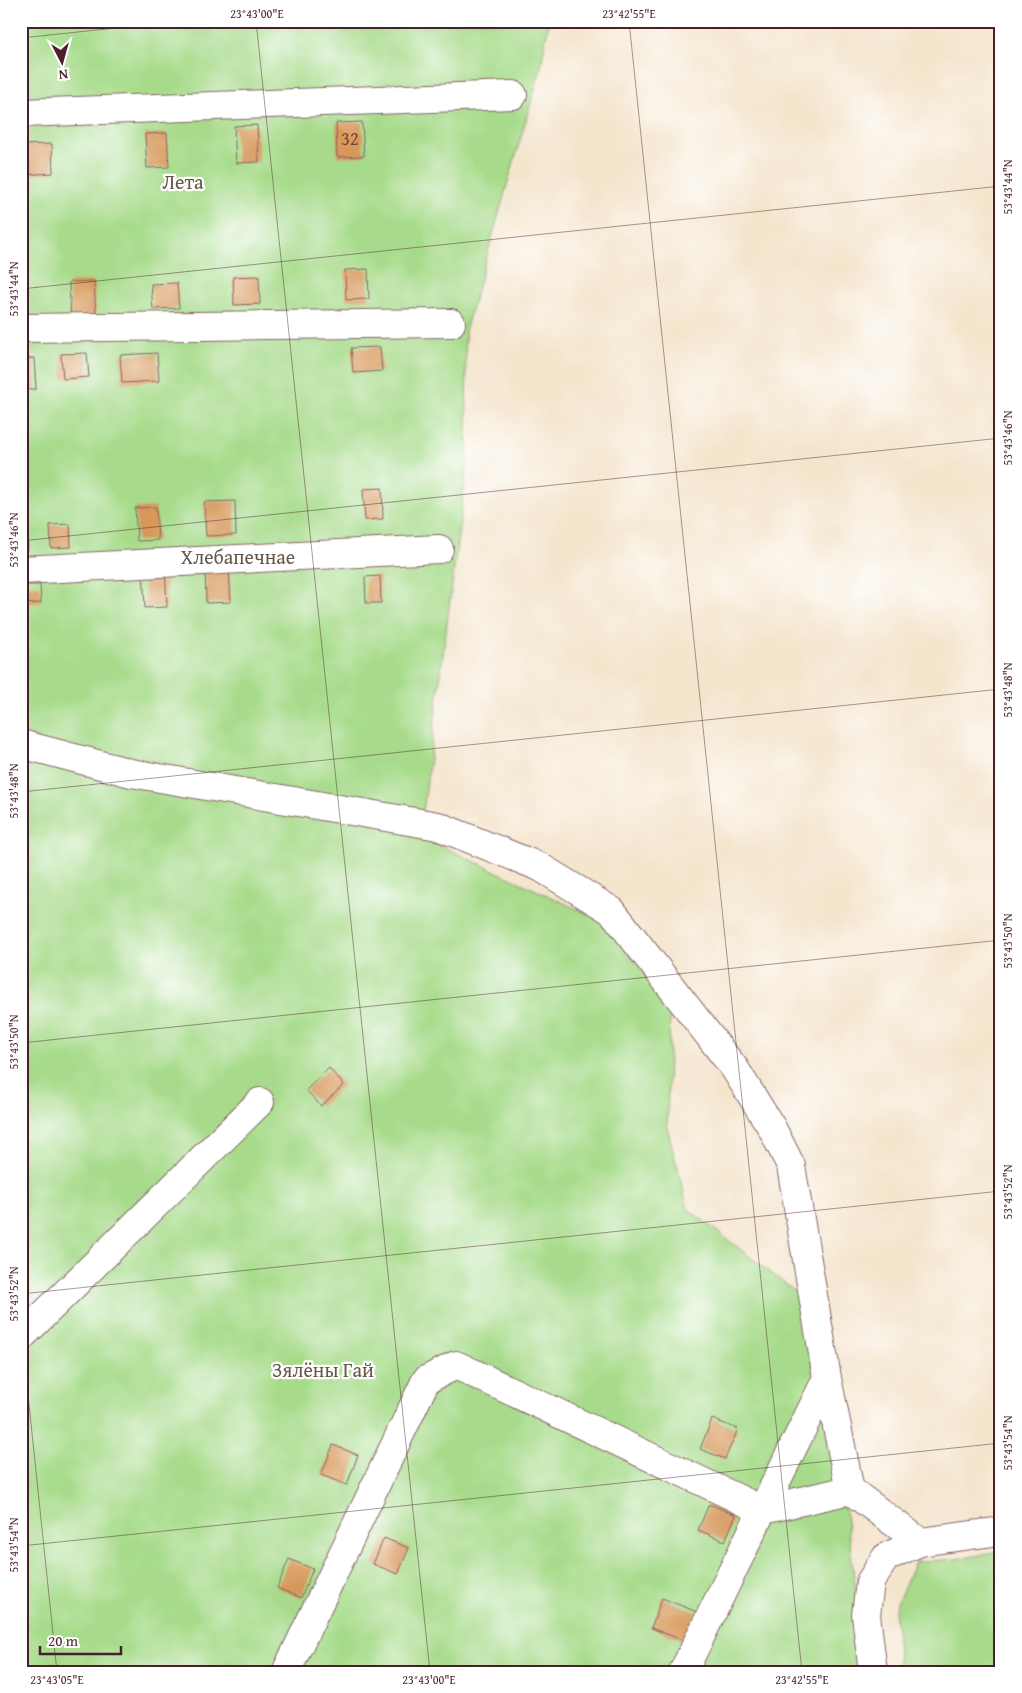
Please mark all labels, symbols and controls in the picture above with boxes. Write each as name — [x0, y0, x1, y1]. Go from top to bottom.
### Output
text: 23°43'00"E — [230, 5, 284, 22]
text: 23°42'55"E — [602, 5, 656, 22]
north arrow — [38, 38, 88, 88]
text: N — [57, 64, 69, 85]
house number: 32 — [341, 125, 359, 152]
text: 53°43'44"N — [999, 159, 1016, 215]
park label: Лета — [162, 167, 204, 196]
text: 53°43'44"N — [5, 261, 22, 317]
text: 53°43'46"N — [999, 410, 1016, 466]
text: 53°43'46"N — [5, 512, 22, 568]
park label: Хлебапечнае — [181, 542, 295, 571]
text: 53°43'48"N — [999, 662, 1016, 718]
text: 53°43'48"N — [5, 763, 22, 819]
text: 53°43'50"N — [999, 913, 1016, 969]
text: 53°43'50"N — [5, 1014, 22, 1070]
text: 53°43'52"N — [999, 1164, 1016, 1220]
text: 53°43'52"N — [5, 1266, 22, 1322]
park label: Зялёны Гай — [272, 1355, 374, 1384]
text: 53°43'54"N — [999, 1415, 1016, 1471]
text: 53°43'54"N — [5, 1517, 22, 1573]
scale bar — [40, 1623, 121, 1655]
text: 20 m — [48, 1630, 79, 1651]
text: 23°43'05"E — [30, 1671, 84, 1688]
text: 23°43'00"E — [402, 1671, 456, 1688]
text: 23°42'55"E — [775, 1671, 829, 1688]

